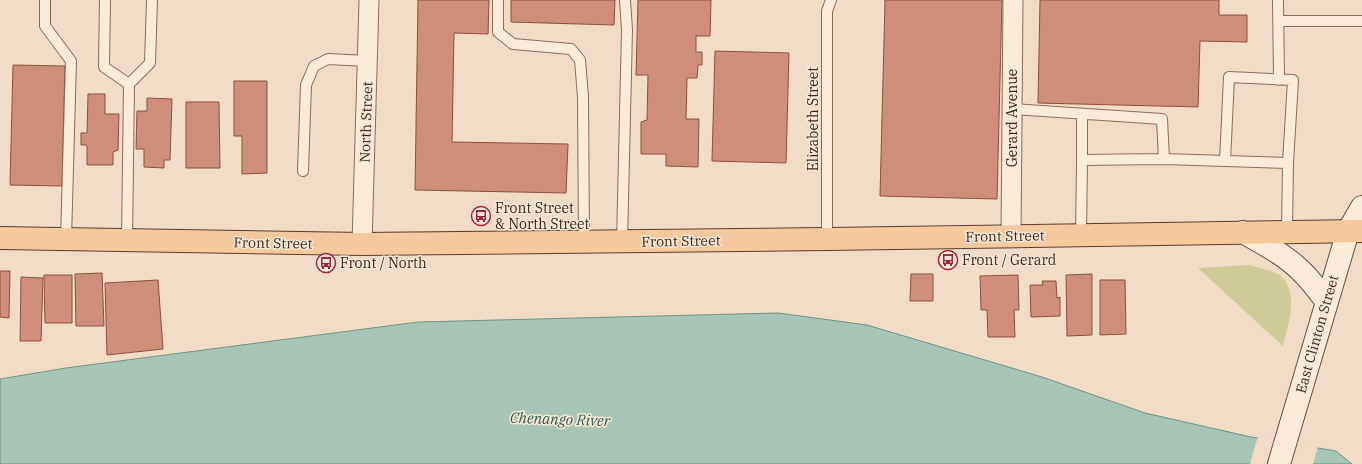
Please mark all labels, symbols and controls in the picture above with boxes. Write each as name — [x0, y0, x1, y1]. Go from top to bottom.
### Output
street label: Elizabeth Street — [804, 67, 822, 171]
street label: Gerard Avenue — [1003, 69, 1021, 167]
street label: North Street — [356, 81, 376, 163]
place label: Front Street & North Street — [495, 199, 590, 233]
bus stop icon: Front Street & North Street — [470, 205, 492, 227]
street label: Front Street — [965, 226, 1045, 246]
street label: Front Street — [641, 231, 721, 251]
street label: Front Street — [233, 233, 313, 253]
bus stop icon: Front / Gerard — [937, 249, 959, 271]
place label: Front / Gerard — [962, 251, 1057, 269]
bus stop icon: Front / North — [315, 252, 337, 274]
place label: Front / North — [340, 254, 427, 272]
street label: East Clinton Street — [1291, 273, 1343, 395]
water label: Chenango River — [510, 408, 611, 430]

